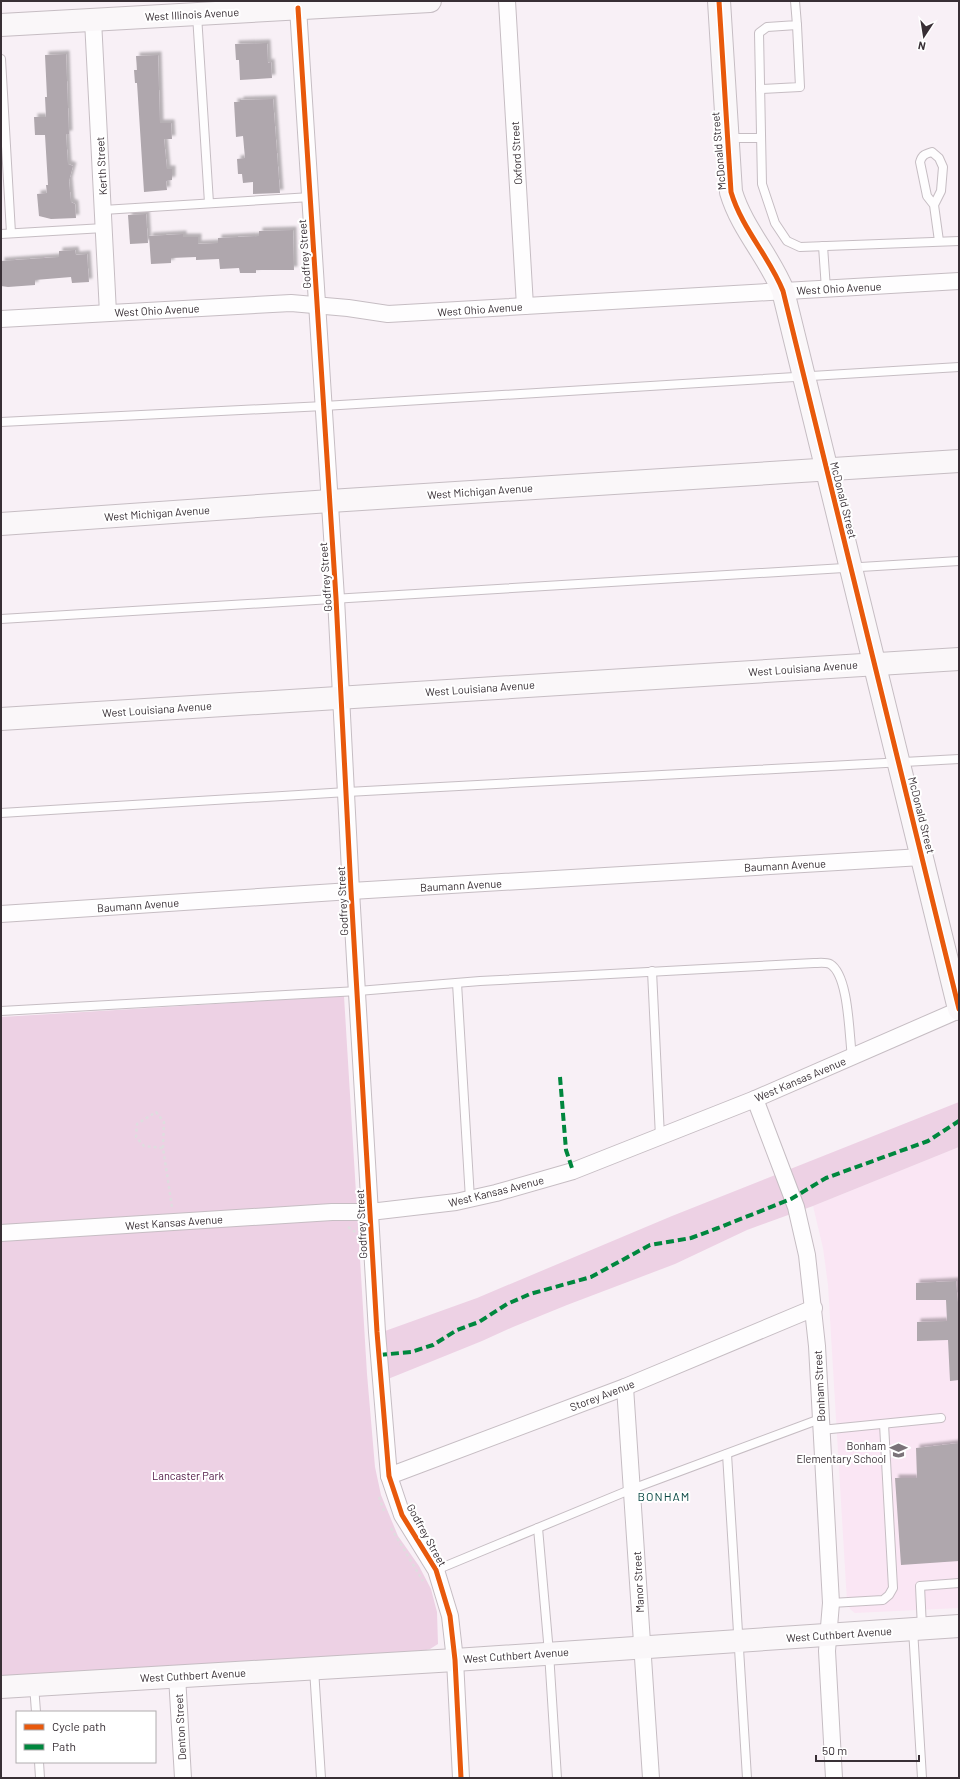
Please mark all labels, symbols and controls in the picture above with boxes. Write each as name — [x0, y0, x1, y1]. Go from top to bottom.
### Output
street label: West Illinois Avenue — [145, 5, 240, 23]
north arrow — [904, 16, 944, 56]
text: N — [917, 39, 927, 53]
street label: McDonald Street — [708, 111, 728, 191]
street label: Oxford Street — [508, 121, 524, 185]
street label: Kerth Street — [93, 136, 109, 196]
street label: Godfrey Street — [295, 219, 313, 289]
street label: West Ohio Avenue — [796, 279, 882, 297]
street label: West Ohio Avenue — [437, 300, 523, 318]
street label: West Ohio Avenue — [114, 301, 200, 319]
street label: McDonald Street — [828, 460, 860, 540]
street label: West Michigan Avenue — [427, 481, 533, 501]
street label: West Michigan Avenue — [104, 503, 210, 523]
street label: Godfrey Street — [316, 542, 334, 612]
street label: West Louisiana Avenue — [748, 658, 858, 678]
street label: West Louisiana Avenue — [425, 678, 535, 698]
street label: West Louisiana Avenue — [102, 699, 212, 719]
street label: McDonald Street — [906, 775, 938, 855]
street label: Baumann Avenue — [744, 856, 826, 874]
street label: Godfrey Street — [334, 866, 350, 936]
street label: Baumann Avenue — [420, 876, 502, 894]
street label: Baumann Avenue — [97, 896, 180, 914]
street label: West Kansas Avenue — [752, 1054, 848, 1104]
street label: West Kansas Avenue — [447, 1173, 545, 1209]
street label: Godfrey Street — [353, 1189, 369, 1259]
street label: West Kansas Avenue — [125, 1212, 223, 1232]
street label: Bonham Street — [811, 1350, 827, 1422]
street label: Storey Avenue — [568, 1377, 636, 1413]
place label: Bonham Elementary School — [796, 1439, 886, 1465]
school or university icon: Bonham Elementary School — [889, 1441, 909, 1461]
park label: Lancaster Park — [152, 1469, 224, 1482]
district label: BONHAM — [638, 1489, 690, 1503]
street label: Godfrey Street — [404, 1501, 450, 1569]
street label: Manor Street — [630, 1551, 646, 1613]
street label: West Cuthbert Avenue — [786, 1624, 892, 1644]
street label: West Cuthbert Avenue — [463, 1645, 569, 1665]
street label: West Cuthbert Avenue — [140, 1666, 246, 1684]
street label: Denton Street — [172, 1693, 188, 1761]
legend — [16, 1711, 156, 1763]
text: Cycle path — [52, 1719, 106, 1733]
scale bar — [816, 1737, 919, 1763]
text: Path — [52, 1739, 76, 1753]
text: 50 m — [822, 1743, 847, 1757]

